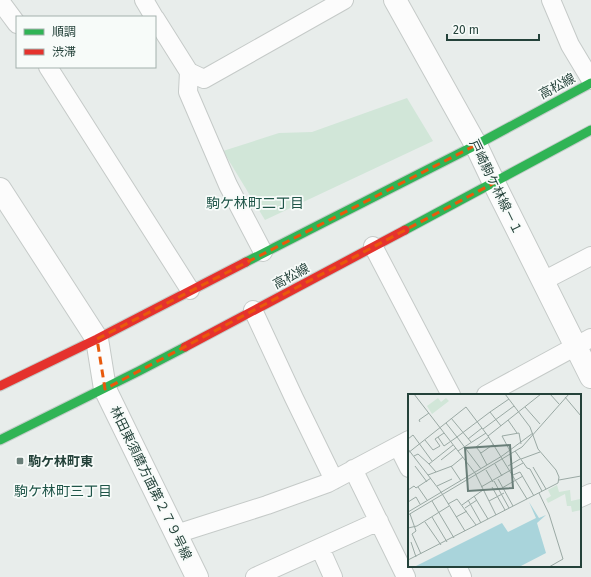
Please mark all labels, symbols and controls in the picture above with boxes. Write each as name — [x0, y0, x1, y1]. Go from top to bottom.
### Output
legend — [16, 16, 156, 68]
scale bar — [447, 16, 539, 42]
text: 20 m — [453, 23, 479, 37]
text: 順調 — [52, 25, 76, 39]
text: 渋滞 — [52, 45, 76, 59]
street label: 高松線 — [536, 70, 578, 102]
street label: 戸崎駒ケ林線－１ — [466, 137, 526, 237]
district label: 駒ケ林町二丁目 — [206, 195, 304, 212]
street label: 高松線 — [270, 260, 312, 292]
inset map — [408, 394, 581, 567]
street label: 林田東須磨方面第２７９号線 — [107, 404, 195, 562]
place label: 駒ケ林町東 — [28, 454, 93, 469]
marker: 駒ケ林町東 — [15, 456, 25, 466]
district label: 駒ケ林町三丁目 — [14, 483, 112, 500]

